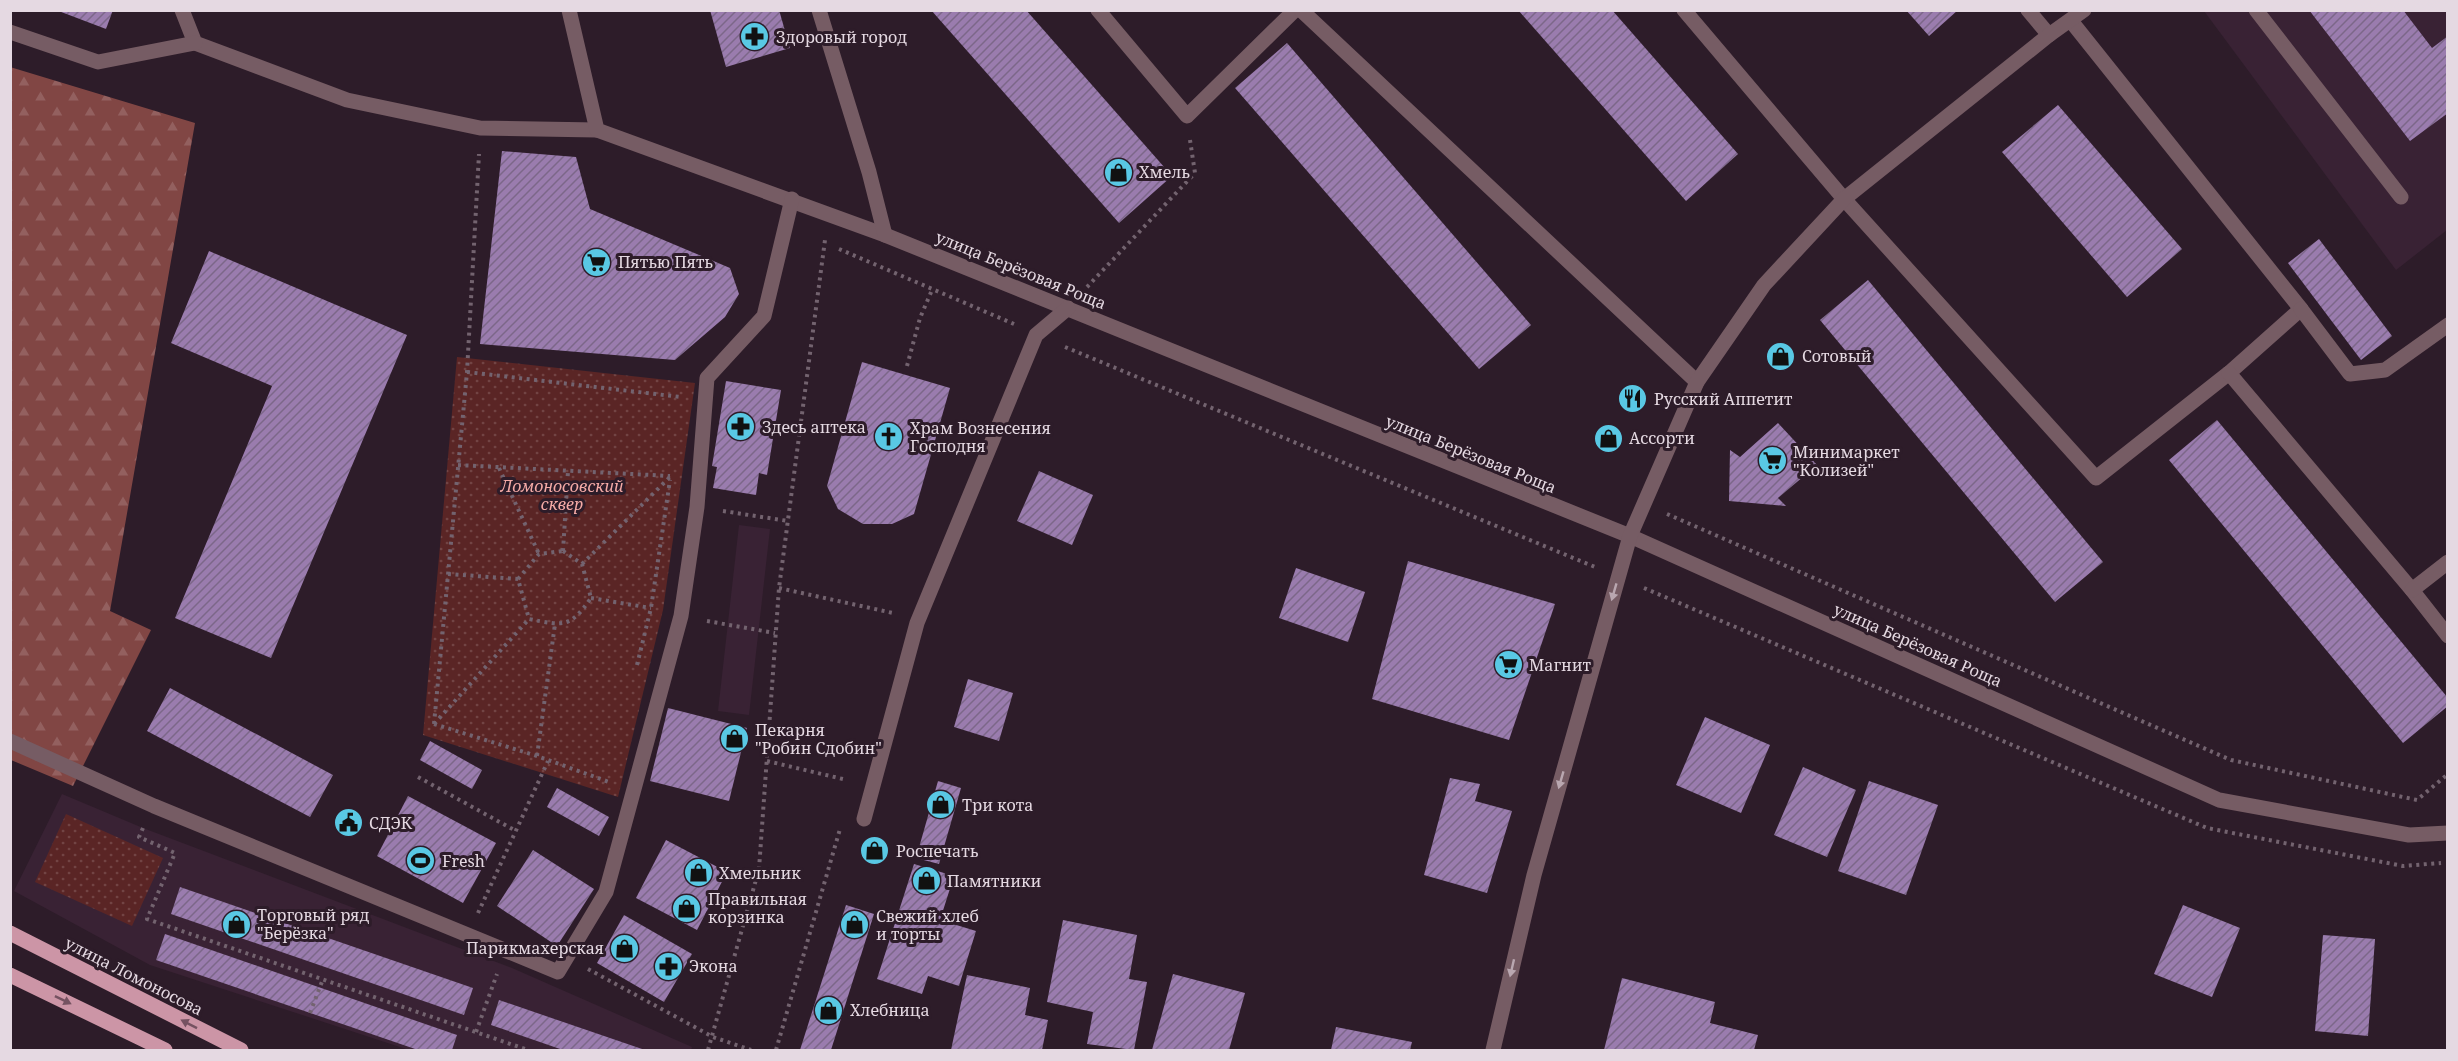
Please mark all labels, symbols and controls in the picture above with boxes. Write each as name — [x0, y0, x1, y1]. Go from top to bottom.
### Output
pharmacy icon: Здоровый город — [739, 21, 771, 53]
place label: Здоровый город — [776, 26, 907, 48]
shop icon: Хмель — [1102, 156, 1134, 188]
place label: Хмель — [1139, 161, 1190, 183]
street label: улица Берёзовая Роща — [932, 226, 1110, 314]
supermarket icon: Пятью Пять — [581, 246, 613, 278]
place label: Пятью Пять — [618, 251, 713, 273]
shop icon: Сотовый — [1765, 340, 1797, 372]
place label: Сотовый — [1802, 345, 1872, 367]
restaurant icon: Русский Аппетит — [1617, 383, 1649, 415]
place label: Русский Аппетит — [1654, 388, 1793, 410]
street label: улица Берёзовая Роща — [1382, 410, 1560, 498]
pharmacy icon: Здесь аптека — [725, 411, 757, 443]
place label: Здесь аптека — [762, 416, 866, 438]
place label: Храм Вознесения Господня — [910, 417, 1051, 457]
church icon: Храм Вознесения Господня — [873, 421, 905, 453]
shop icon: Ассорти — [1592, 422, 1624, 454]
place label: Ассорти — [1629, 427, 1695, 449]
place label: Минимаркет "Колизей" — [1793, 441, 1900, 481]
supermarket icon: Минимаркет "Колизей" — [1756, 445, 1788, 477]
park label: Ломоносовский сквер — [499, 475, 624, 515]
one-way arrow — [1609, 583, 1618, 601]
street label: улица Берёзовая Роща — [1830, 598, 2006, 692]
supermarket icon: Магнит — [1492, 649, 1524, 681]
place label: Магнит — [1529, 654, 1592, 676]
place label: Пекарня "Робин Сдобин" — [755, 719, 882, 759]
shop icon: Пекарня "Робин Сдобин" — [718, 723, 750, 755]
one-way arrow — [1556, 771, 1565, 789]
shop icon: Три кота — [925, 789, 957, 821]
place label: Три кота — [962, 794, 1033, 816]
public building icon: СДЭК — [332, 807, 364, 839]
place label: СДЭК — [369, 812, 413, 834]
shop icon: Роспечать — [859, 835, 891, 867]
place label: Роспечать — [896, 840, 979, 862]
sports icon: Fresh — [405, 845, 437, 877]
place label: Fresh — [442, 850, 485, 872]
shop icon: Хмельник — [682, 857, 714, 889]
place label: Хмельник — [719, 862, 801, 884]
shop icon: Памятники — [910, 865, 942, 897]
place label: Памятники — [947, 870, 1042, 892]
place label: Правильная корзинка — [708, 888, 807, 928]
shop icon: Правильная корзинка — [671, 892, 703, 924]
place label: Торговый ряд "Берёзка" — [257, 904, 369, 944]
place label: Свежий хлеб и торты — [876, 905, 979, 945]
shop icon: Торговый ряд "Берёзка" — [220, 908, 252, 940]
shop icon: Свежий хлеб и торты — [839, 909, 871, 941]
street label: улица Ломоносова — [61, 932, 207, 1020]
shop icon: Парикмахерская — [609, 932, 641, 964]
place label: Парикмахерская — [466, 937, 604, 959]
pharmacy icon: Экона — [652, 950, 684, 982]
place label: Экона — [689, 955, 738, 977]
one-way arrow — [1506, 959, 1516, 978]
shop icon: Хлебница — [813, 994, 845, 1026]
one-way arrow — [54, 995, 72, 1005]
place label: Хлебница — [850, 999, 930, 1021]
one-way arrow — [180, 1019, 197, 1029]

